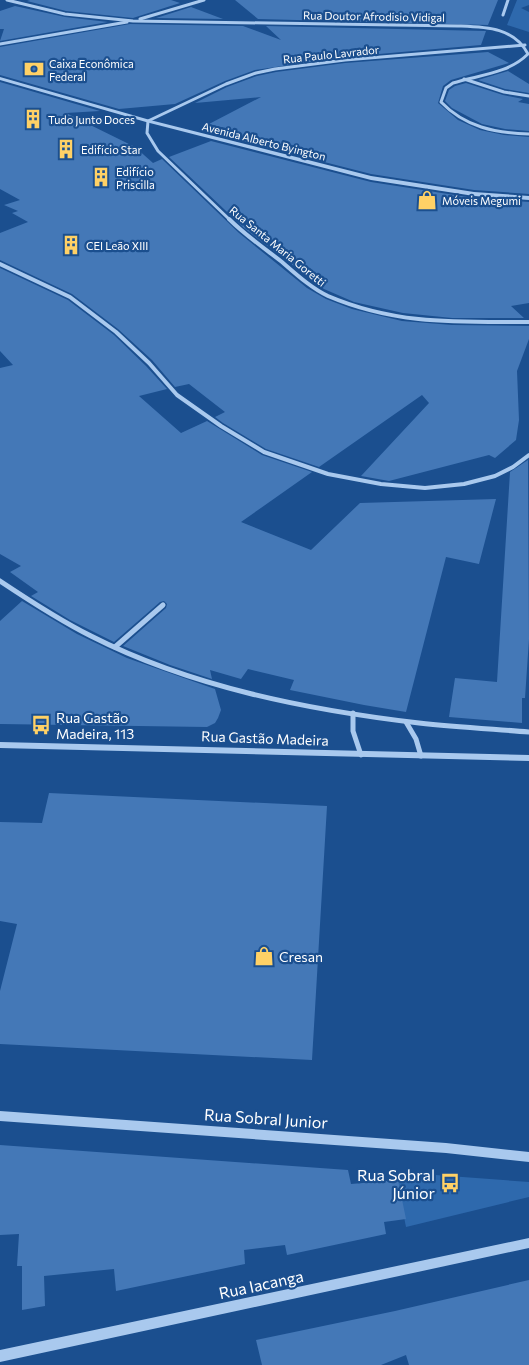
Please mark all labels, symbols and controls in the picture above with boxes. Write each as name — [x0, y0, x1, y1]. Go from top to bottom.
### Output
street label: Rua Doutor Afrodisio Vidigal — [303, 8, 445, 24]
street label: Rua Paulo Lavrador — [282, 42, 380, 66]
place label: Caixa Econômica Federal — [49, 57, 134, 83]
bank icon: Caixa Econômica Federal — [23, 58, 45, 80]
building icon: Tudo Junto Doces — [22, 108, 44, 130]
place label: Tudo Junto Doces — [48, 113, 135, 127]
street label: Avenida Alberto Byington — [201, 119, 327, 163]
building icon: Edifício Star — [55, 138, 77, 160]
place label: Edifício Star — [81, 143, 142, 156]
place label: Edifício Priscilla — [116, 165, 155, 191]
building icon: Edifício Priscilla — [90, 166, 112, 188]
shop icon: Móveis Megumi — [416, 189, 438, 211]
place label: Móveis Megumi — [442, 194, 521, 207]
street label: Rua Santa Maria Goretti — [227, 203, 329, 289]
building icon: CEI Leão XIII — [60, 234, 82, 256]
place label: CEI Leão XIII — [86, 239, 148, 252]
place label: Rua Gastão Madeira, 113 — [56, 709, 134, 742]
bus stop icon: Rua Gastão Madeira, 113 — [30, 714, 52, 736]
street label: Rua Gastão Madeira — [201, 727, 329, 749]
shop icon: Cresan — [253, 945, 275, 967]
place label: Cresan — [279, 948, 323, 965]
street label: Rua Sobral Junior — [204, 1104, 329, 1132]
place label: Rua Sobral Júnior — [357, 1165, 436, 1202]
bus stop icon: Rua Sobral Júnior — [439, 1172, 461, 1194]
street label: Rua Iacanga — [217, 1266, 305, 1302]

